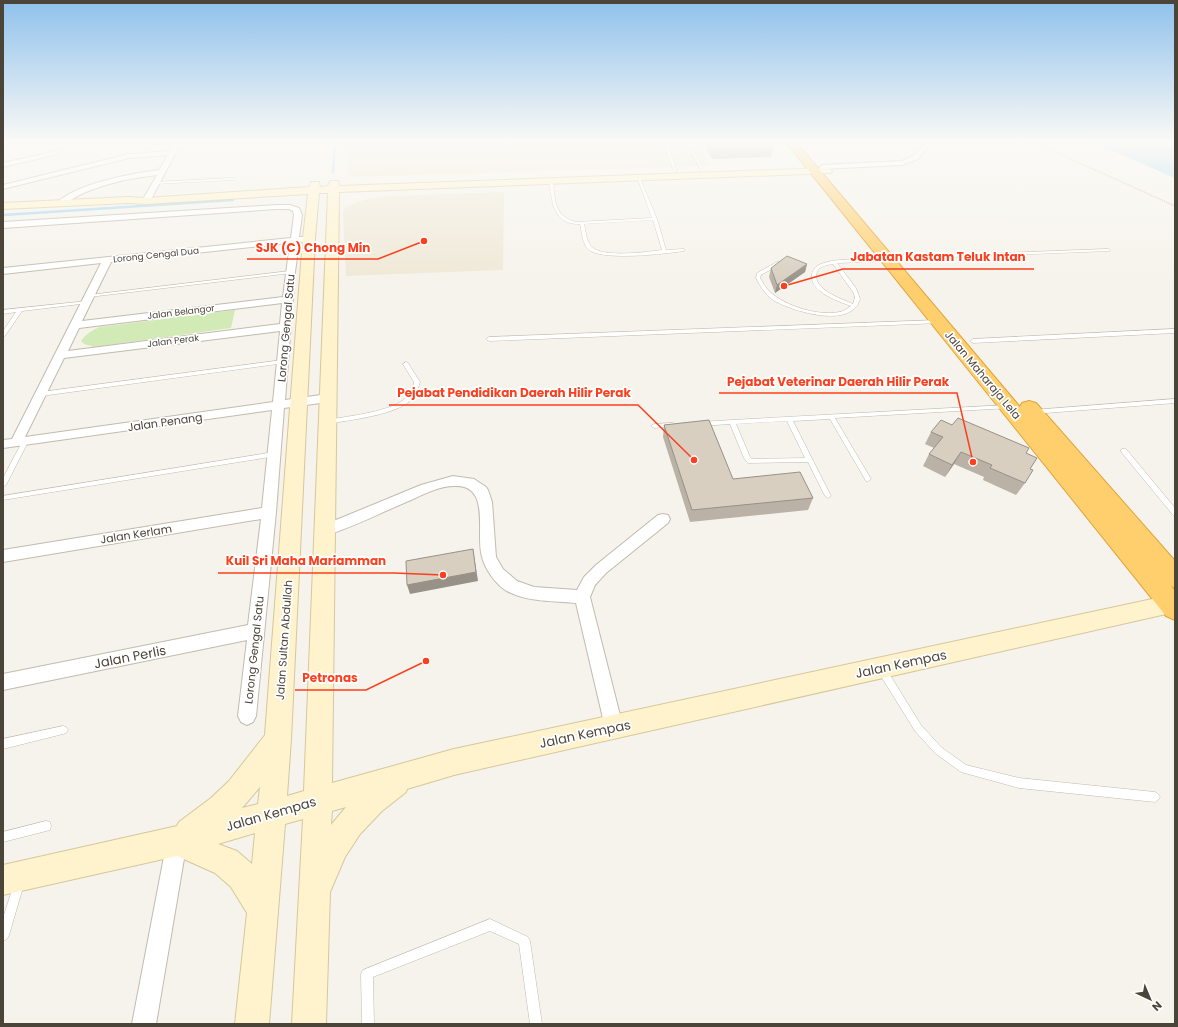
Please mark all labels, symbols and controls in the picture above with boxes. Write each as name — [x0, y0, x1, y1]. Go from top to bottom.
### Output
callout: SJK (C) Chong Min — [247, 235, 378, 259]
text: SJK (C) Chong Min — [256, 239, 370, 256]
street label: Lorong Cengal Dua — [112, 245, 200, 265]
callout: Jabatan Kastam Teluk Intan — [843, 245, 1034, 269]
text: Jabatan Kastam Teluk Intan — [850, 248, 1026, 265]
street label: Lorong Gengal Satu — [273, 273, 299, 383]
street label: Jalan Belangor — [147, 302, 216, 322]
street label: Jalan Maharaja Lela — [941, 327, 1025, 423]
street label: Jalan Perak — [146, 332, 200, 350]
callout: Pejabat Veterinar Daerah Hilir Perak — [719, 369, 957, 393]
text: Pejabat Veterinar Daerah Hilir Perak — [727, 373, 950, 390]
callout: Pejabat Pendidikan Daerah Hilir Perak — [389, 381, 638, 405]
text: Pejabat Pendidikan Daerah Hilir Perak — [397, 384, 631, 401]
street label: Jalan Penang — [126, 409, 204, 435]
street label: Jalan Kerlam — [99, 520, 173, 548]
callout: Kuil Sri Maha Mariamman — [218, 549, 394, 573]
text: Kuil Sri Maha Mariamman — [226, 552, 386, 569]
street label: Jalan Sultan Abdullah — [272, 579, 296, 701]
street label: Lorong Gengal Satu — [240, 595, 268, 705]
street label: Jalan Perlis — [92, 641, 168, 673]
street label: Jalan Kempas — [854, 645, 949, 683]
callout: Petronas — [295, 666, 366, 690]
text: Petronas — [302, 669, 358, 686]
street label: Jalan Kempas — [538, 715, 633, 753]
street label: Jalan Kempas — [224, 792, 319, 836]
north arrow — [1130, 979, 1170, 1019]
text: N — [1148, 998, 1165, 1015]

